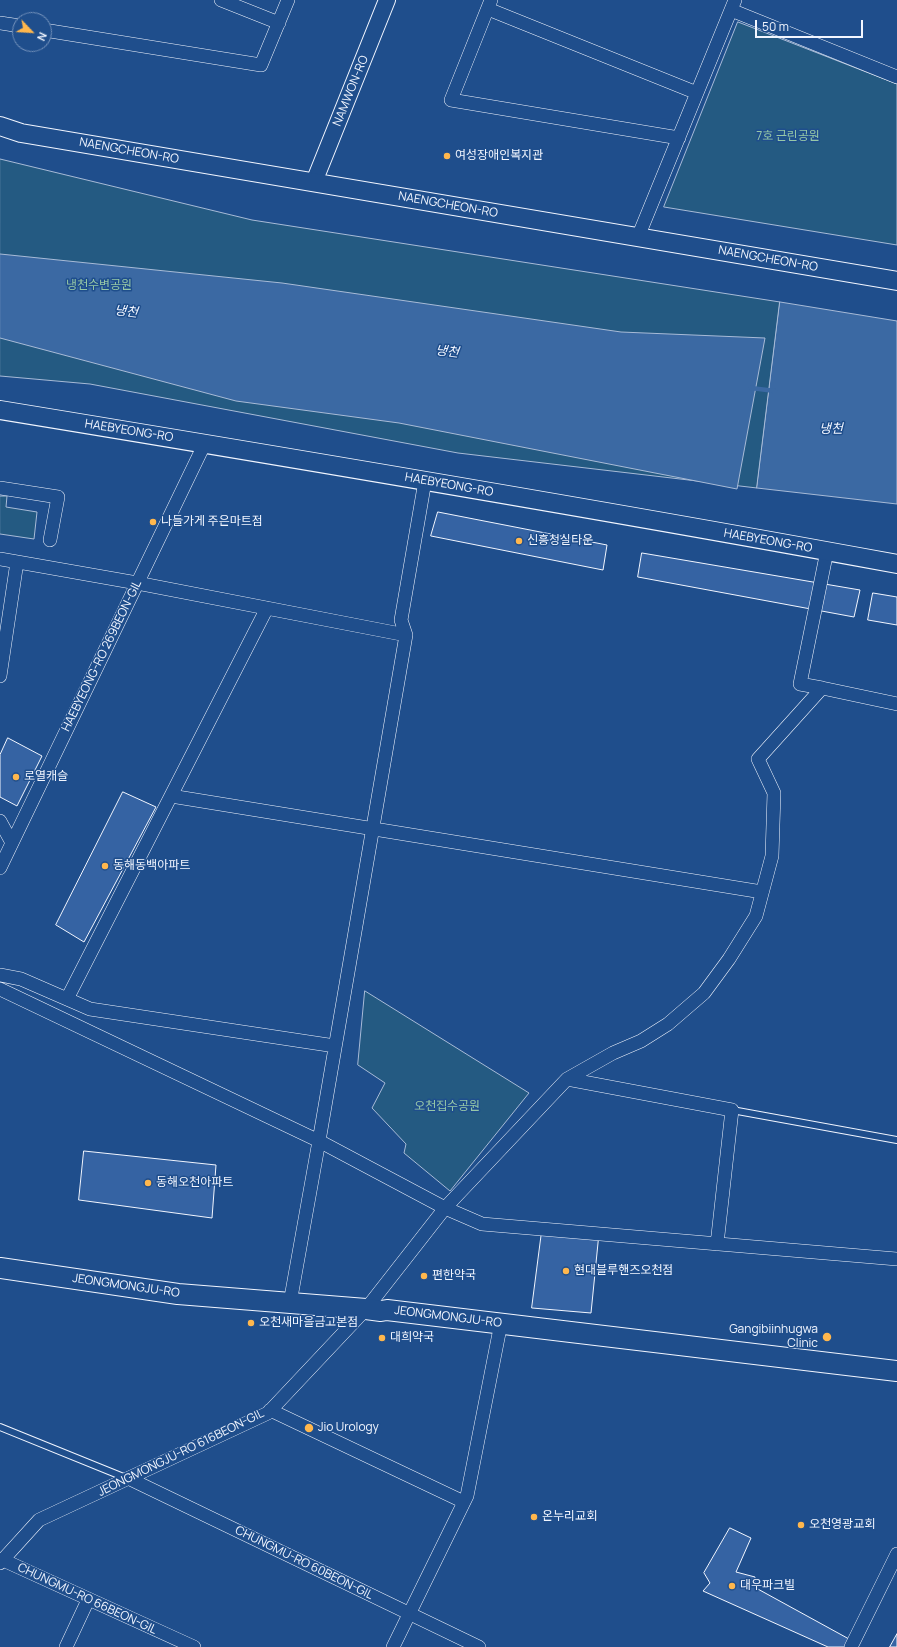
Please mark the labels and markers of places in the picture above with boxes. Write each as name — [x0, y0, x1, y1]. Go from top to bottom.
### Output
place label: 여성장애인복지관 — [455, 149, 543, 163]
marker: 여성장애인복지관 — [442, 151, 452, 161]
place label: 나들가게 주은마트점 — [161, 515, 263, 529]
marker: 나들가게 주은마트점 — [148, 517, 158, 527]
place label: 신흥청실타운 — [527, 534, 593, 548]
marker: 신흥청실타운 — [514, 536, 524, 546]
place label: 로열캐슬 — [24, 770, 68, 784]
marker: 로열캐슬 — [11, 772, 21, 782]
place label: 동해동백아파트 — [113, 859, 190, 873]
marker: 동해동백아파트 — [100, 861, 110, 871]
place label: 동해오천아파트 — [156, 1176, 233, 1190]
marker: 동해오천아파트 — [143, 1178, 153, 1188]
place label: 현대블루핸즈오천점 — [574, 1264, 673, 1278]
marker: 현대블루핸즈오천점 — [561, 1266, 571, 1276]
place label: 편한약국 — [432, 1269, 476, 1283]
marker: 편한약국 — [419, 1271, 429, 1281]
place label: 오천새마을금고본점 — [259, 1316, 358, 1330]
marker: 오천새마을금고본점 — [246, 1318, 256, 1328]
place label: Gangibiinhugwa Clinic — [729, 1323, 818, 1351]
place label: 대희약국 — [390, 1331, 434, 1345]
marker: Gangibiinhugwa Clinic — [821, 1331, 833, 1343]
marker: 대희약국 — [377, 1333, 387, 1343]
place label: Jio Urology — [318, 1421, 379, 1435]
marker: Jio Urology — [303, 1422, 315, 1434]
place label: 온누리교회 — [542, 1510, 597, 1524]
marker: 온누리교회 — [529, 1512, 539, 1522]
place label: 오천영광교회 — [809, 1518, 875, 1532]
marker: 오천영광교회 — [796, 1520, 806, 1530]
place label: 대우파크빌 — [740, 1579, 795, 1593]
marker: 대우파크빌 — [727, 1581, 737, 1591]

